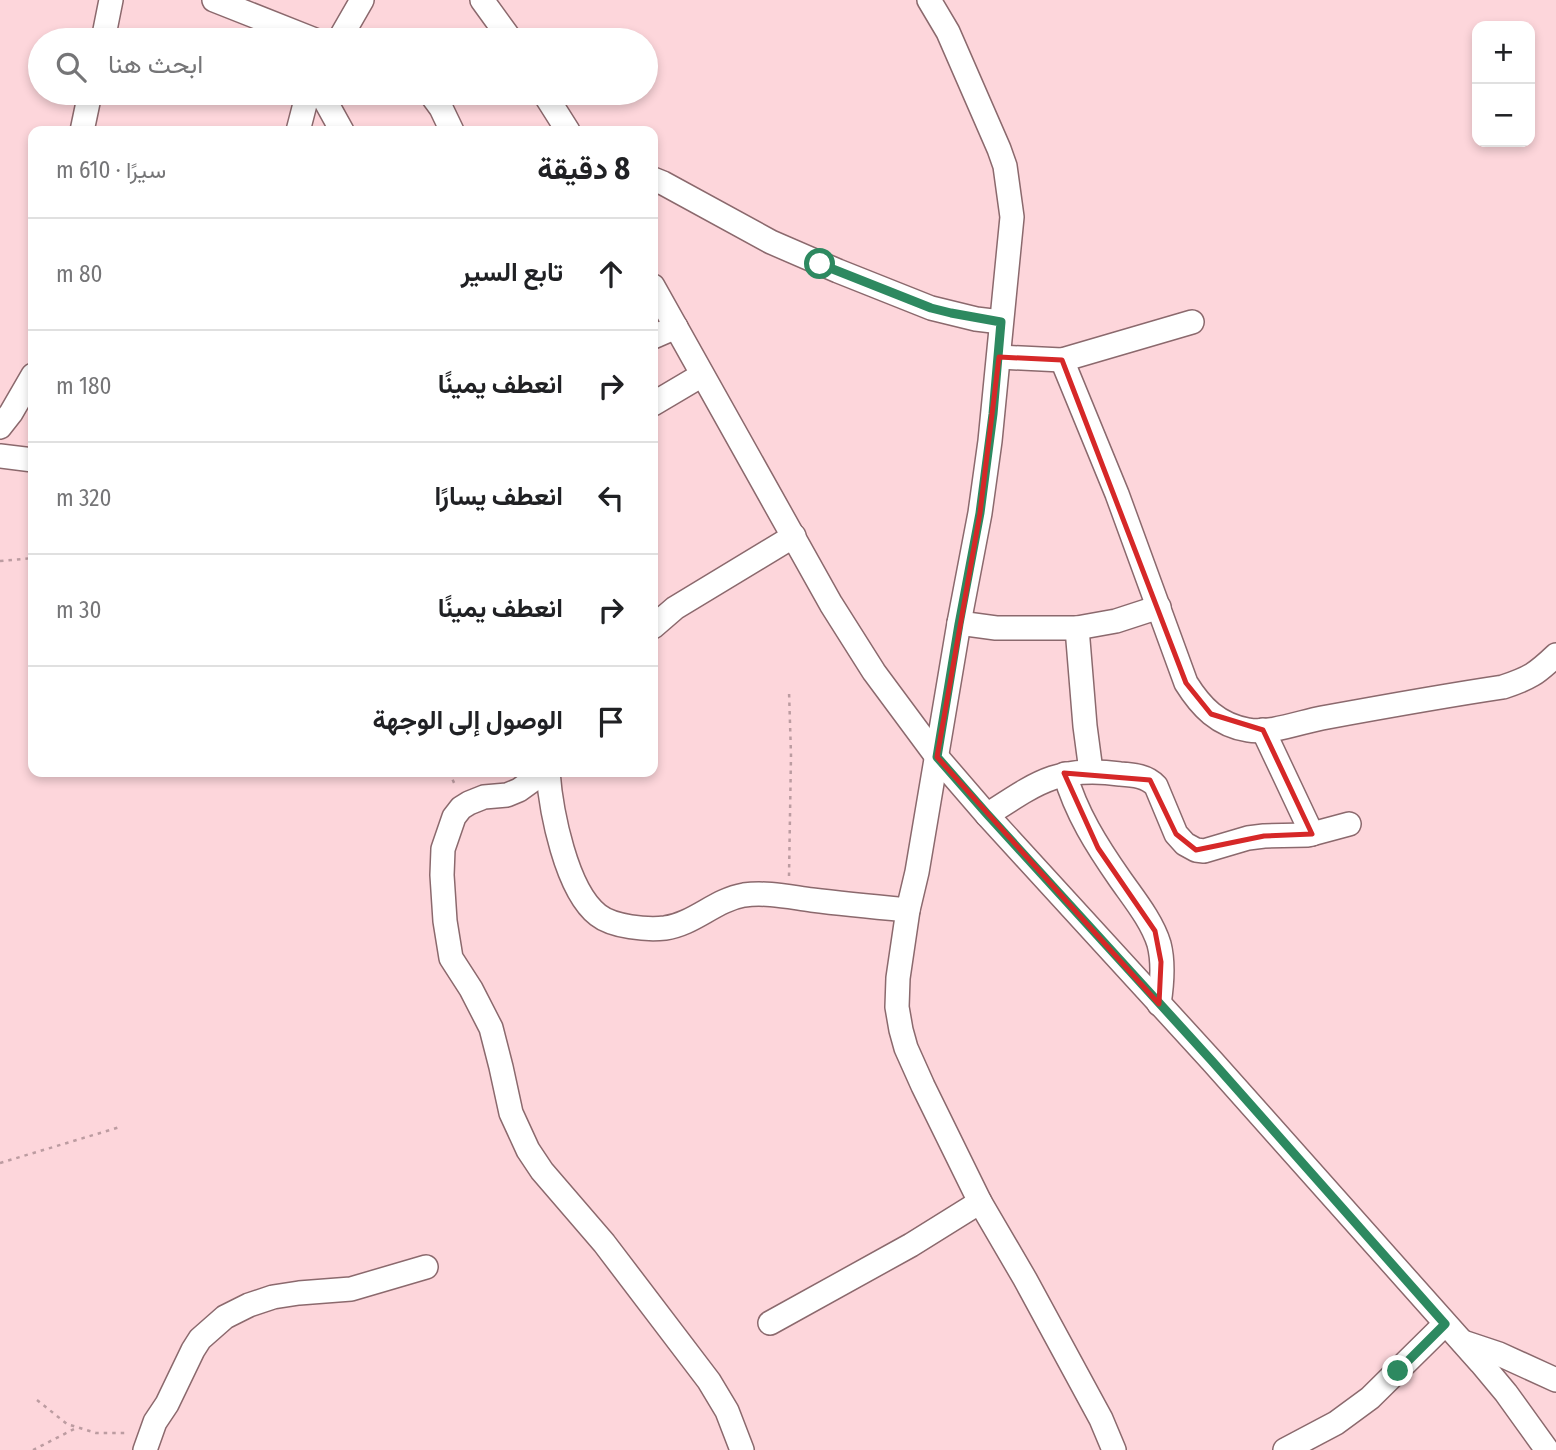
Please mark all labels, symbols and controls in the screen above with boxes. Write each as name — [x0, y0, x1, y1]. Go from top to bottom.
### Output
map controls — [1472, 21, 1535, 147]
button: + — [1472, 21, 1535, 84]
search box — [28, 28, 658, 105]
icon: search — [52, 48, 90, 86]
text: ابحث هنا — [108, 49, 203, 80]
button: − — [1472, 84, 1535, 147]
text: 8 دقيقة — [537, 151, 630, 187]
text: سيرًا · 610 m — [56, 156, 166, 184]
route start — [804, 248, 835, 279]
icon: ahead — [592, 255, 630, 293]
text: تابع السير — [461, 257, 563, 288]
text: 80 m — [56, 260, 103, 288]
icon: right — [592, 367, 630, 405]
text: انعطف يمينًا — [438, 369, 563, 400]
text: 180 m — [56, 372, 112, 400]
icon: left — [592, 479, 630, 517]
text: انعطف يسارًا — [435, 481, 563, 512]
text: 320 m — [56, 484, 111, 512]
icon: right — [592, 591, 630, 629]
text: انعطف يمينًا — [438, 593, 563, 624]
text: 30 m — [56, 596, 101, 624]
icon: arrive — [592, 703, 630, 741]
text: الوصول إلى الوجهة — [372, 705, 563, 736]
route end — [1382, 1355, 1413, 1386]

